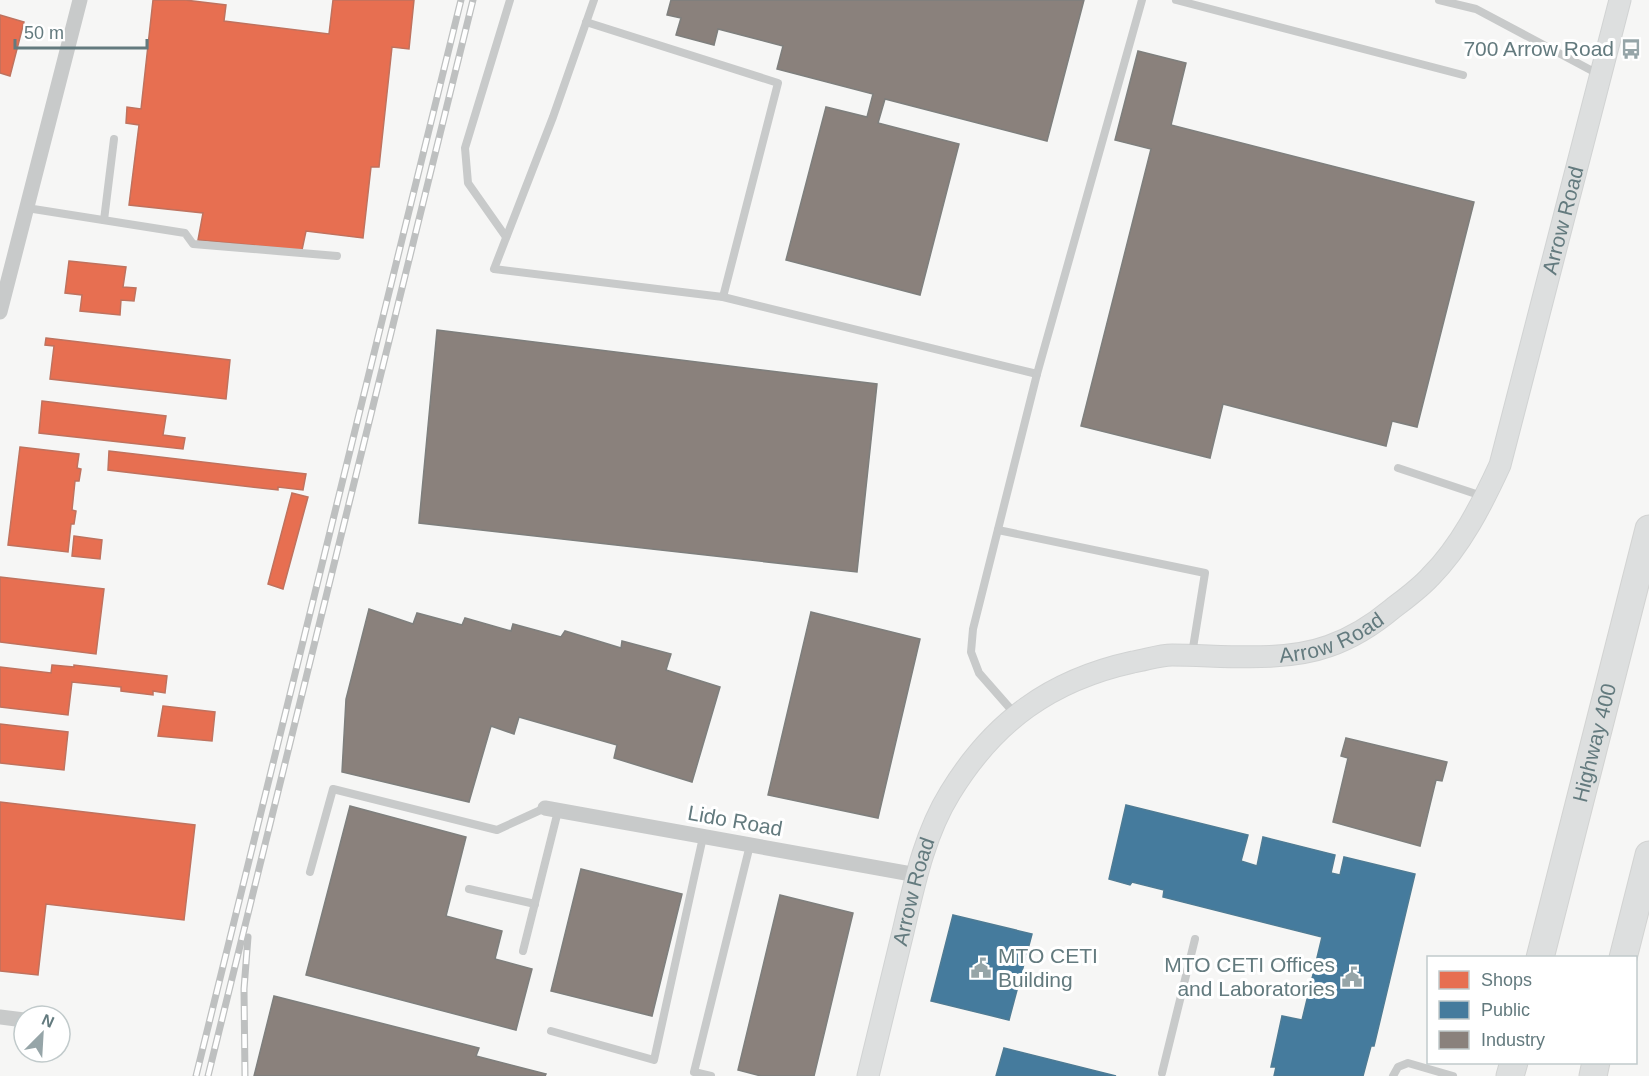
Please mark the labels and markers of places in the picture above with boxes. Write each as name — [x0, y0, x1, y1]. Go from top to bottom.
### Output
place label: 700 Arrow Road — [1463, 37, 1614, 60]
bus stop icon: 700 Arrow Road — [1619, 37, 1643, 61]
place label: MTO CETI Building — [998, 944, 1098, 991]
place label: MTO CETI Offices and Laboratories — [1164, 953, 1335, 1000]
public building icon: MTO CETI Building — [969, 956, 993, 980]
public building icon: MTO CETI Offices and Laboratories — [1340, 965, 1364, 989]

